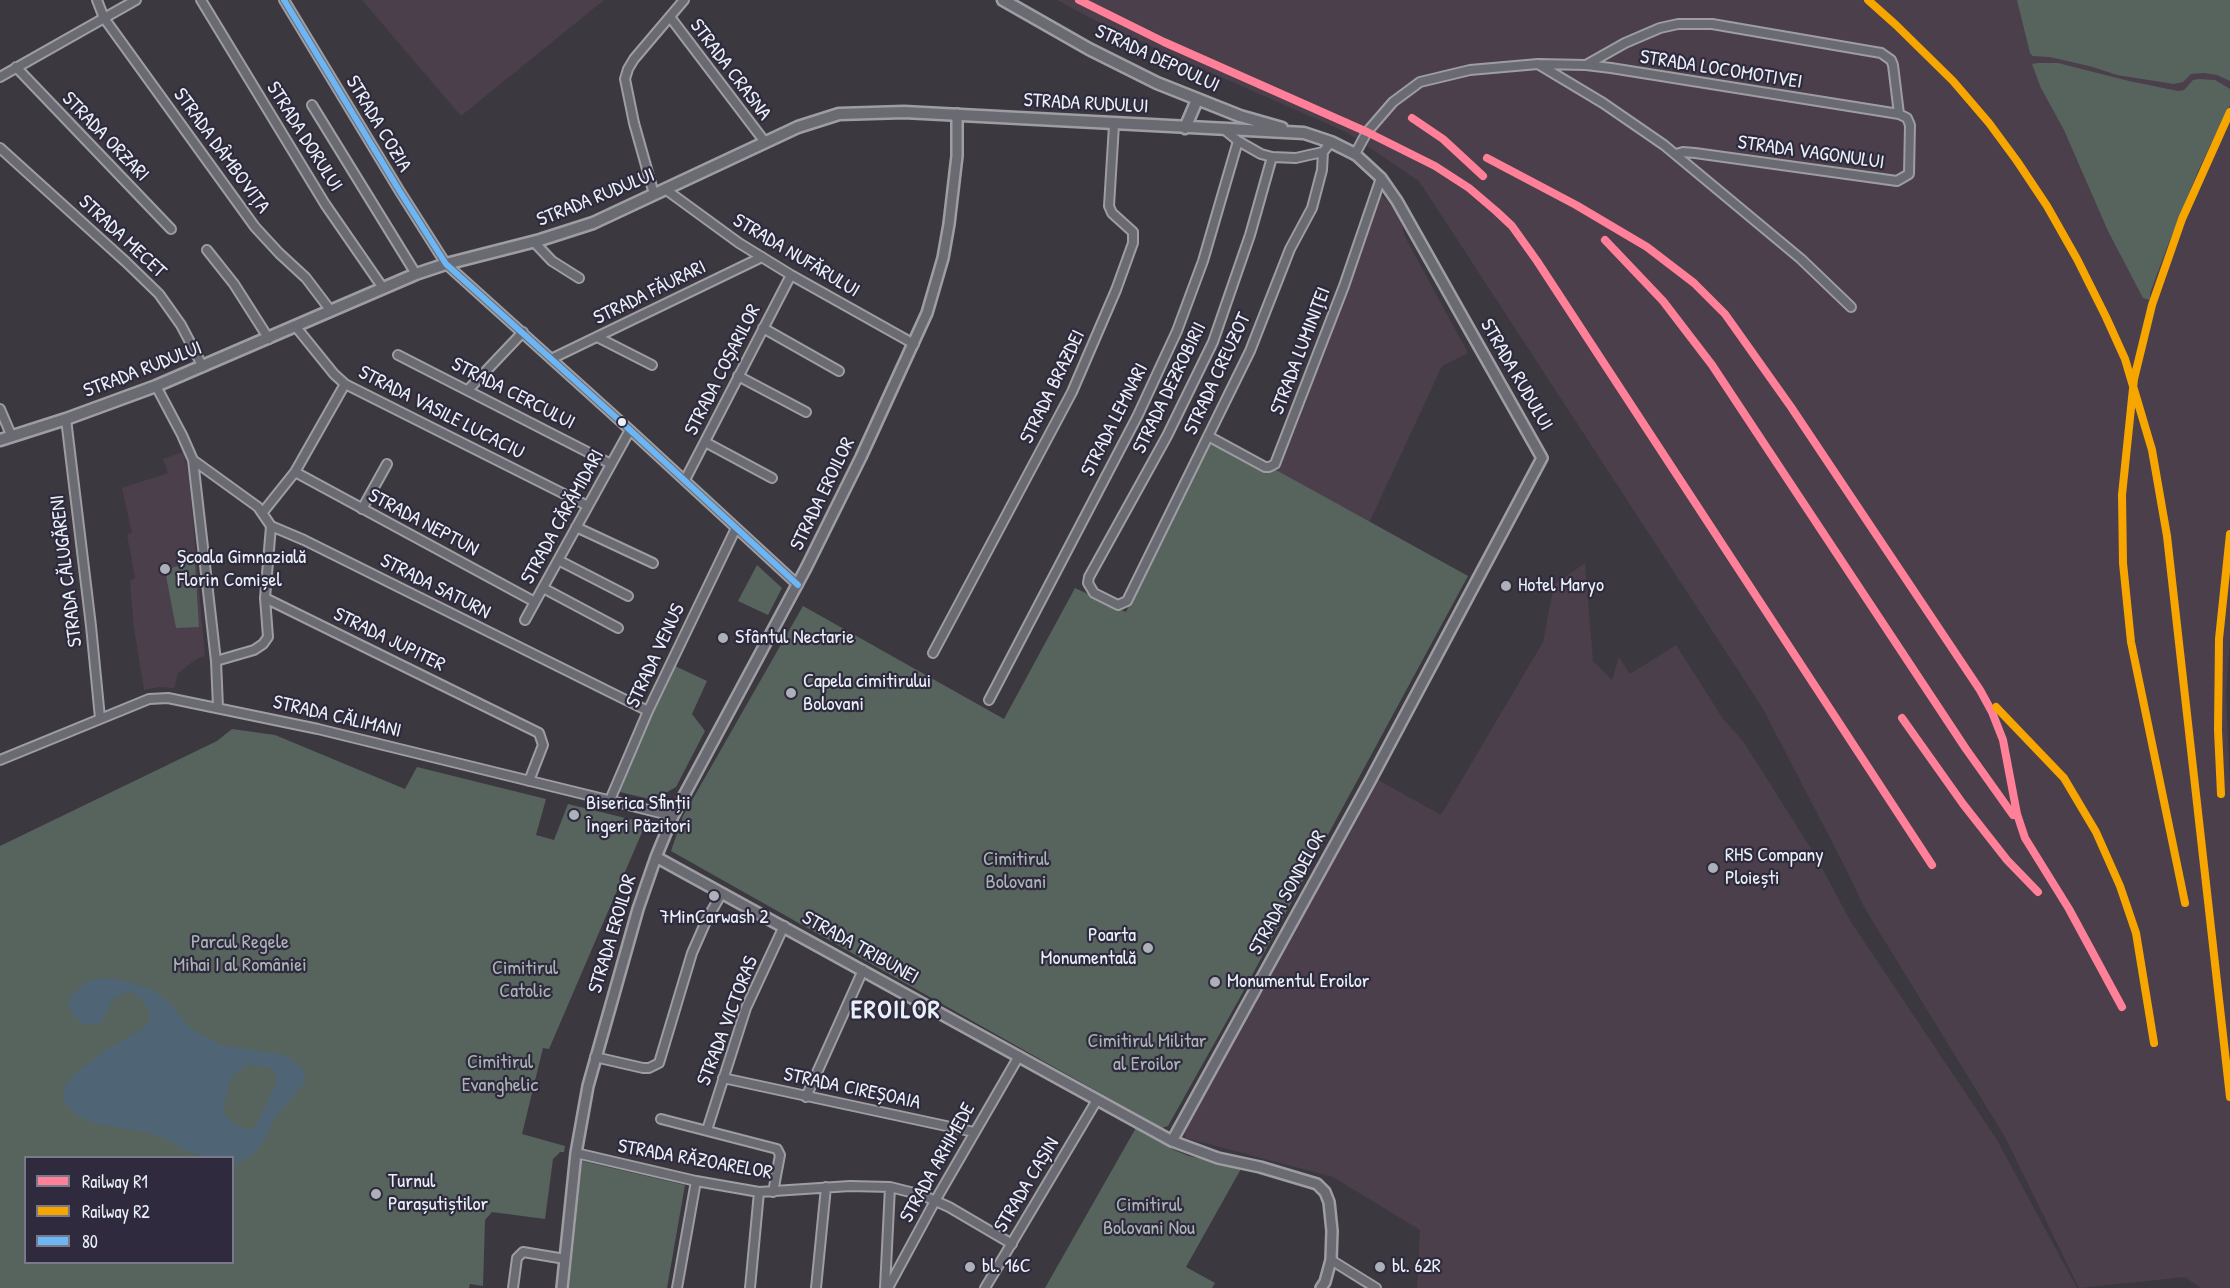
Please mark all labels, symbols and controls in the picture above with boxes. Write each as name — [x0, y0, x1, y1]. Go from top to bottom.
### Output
street label: STRADA CRASNA — [684, 15, 776, 125]
street label: STRADA DEPOULUI — [1091, 20, 1223, 98]
street label: STRADA LOCOMOTIVEI — [1638, 45, 1804, 95]
street label: STRADA COZIA — [340, 72, 416, 176]
street label: STRADA DORULUI — [261, 78, 347, 196]
street label: STRADA DÂMBOVIȚA — [168, 84, 274, 218]
street label: STRADA ORZARI — [56, 87, 154, 187]
street label: STRADA RUDULUI — [1023, 89, 1149, 119]
street label: STRADA VAGONULUI — [1736, 131, 1886, 175]
street label: STRADA RUDULUI — [534, 163, 658, 233]
street label: STRADA MECET — [73, 190, 171, 284]
street label: STRADA NUFĂRULUI — [728, 209, 864, 303]
street label: STRADA FĂURARI — [590, 255, 710, 331]
street label: STRADA LUMINIȚEI — [1266, 284, 1336, 418]
street label: STRADA COȘARILOR — [680, 301, 766, 439]
street label: STRADA CREUZOT — [1179, 309, 1257, 439]
street label: STRADA RUDULUI — [1474, 315, 1558, 435]
street label: STRADA DEZROBIRII — [1128, 318, 1212, 458]
street label: STRADA BRAZDEI — [1015, 326, 1091, 448]
street label: STRADA RUDULUI — [80, 336, 206, 404]
street label: STRADA CERCULUI — [447, 353, 579, 435]
street label: STRADA LEMNARI — [1076, 359, 1154, 481]
street label: STRADA VASILE LUCACIU — [354, 361, 528, 465]
unlabelled marker — [616, 416, 628, 428]
street label: STRADA EROILOR — [785, 434, 861, 554]
street label: STRADA CĂRĂMIDARI — [516, 445, 610, 589]
street label: STRADA NEPTUN — [364, 484, 482, 562]
street label: STRADA CĂLUGĂRENI — [46, 494, 88, 648]
place label: Școala Gimnazială Florin Comișel — [177, 546, 306, 593]
street label: STRADA SATURN — [376, 549, 494, 625]
marker: Școala Gimnazială Florin Comișel — [158, 562, 172, 576]
place label: Hotel Maryo — [1518, 574, 1604, 598]
marker: Hotel Maryo — [1499, 579, 1513, 593]
street label: STRADA VENUS — [621, 600, 691, 712]
street label: STRADA JUPITER — [329, 603, 449, 677]
place label: Sfântul Nectarie — [735, 626, 854, 650]
marker: Sfântul Nectarie — [716, 631, 730, 645]
place label: Capela cimitirului Bolovani — [803, 670, 931, 717]
marker: Capela cimitirului Bolovani — [784, 686, 798, 700]
street label: STRADA CĂLIMANI — [270, 691, 404, 743]
place label: Biserica Sfinții Îngeri Păzitori — [586, 792, 691, 839]
marker: Biserica Sfinții Îngeri Păzitori — [567, 808, 581, 822]
street label: STRADA SONDELOR — [1244, 827, 1332, 959]
place label: RHS Company Ploiești — [1725, 844, 1824, 891]
park label: Cimitirul Bolovani — [983, 848, 1049, 895]
marker: RHS Company Ploiești — [1706, 861, 1720, 875]
street label: STRADA EROILOR — [584, 872, 642, 996]
marker: 7MinCarwash 2 — [707, 889, 721, 903]
place label: 7MinCarwash 2 — [660, 906, 768, 930]
street label: STRADA TRIBUNEI — [797, 906, 923, 990]
place label: Poarta Monumentală — [1041, 924, 1136, 971]
park label: Parcul Regele Mihai I al României — [173, 931, 307, 978]
marker: Poarta Monumentală — [1141, 941, 1155, 955]
street label: STRADA VICTORAS — [692, 953, 764, 1089]
park label: Cimitirul Catolic — [492, 957, 558, 1004]
place label: Monumentul Eroilor — [1227, 970, 1370, 994]
marker: Monumentul Eroilor — [1208, 975, 1222, 989]
district label: EROILOR — [851, 995, 941, 1027]
park label: Cimitirul Militar al Eroilor — [1087, 1030, 1207, 1077]
park label: Cimitirul Evanghelic — [462, 1051, 538, 1098]
street label: STRADA CIREȘOAIA — [781, 1063, 923, 1115]
street label: STRADA ARHIMEDE — [895, 1099, 981, 1227]
street label: STRADA CAȘIN — [989, 1133, 1065, 1237]
street label: STRADA RĂZOARELOR — [616, 1135, 774, 1185]
legend — [24, 1156, 234, 1264]
text: Railway R1 — [82, 1169, 148, 1194]
place label: Turnul Parașutiștilor — [388, 1170, 488, 1217]
marker: Turnul Parașutiștilor — [369, 1187, 383, 1201]
park label: Cimitirul Bolovani Nou — [1103, 1194, 1195, 1241]
text: Railway R2 — [82, 1199, 150, 1224]
text: 80 — [82, 1229, 98, 1254]
place label: bl. 16C — [982, 1255, 1031, 1279]
place label: bl. 62R — [1392, 1255, 1441, 1279]
marker: bl. 16C — [963, 1260, 977, 1274]
marker: bl. 62R — [1373, 1260, 1387, 1274]

